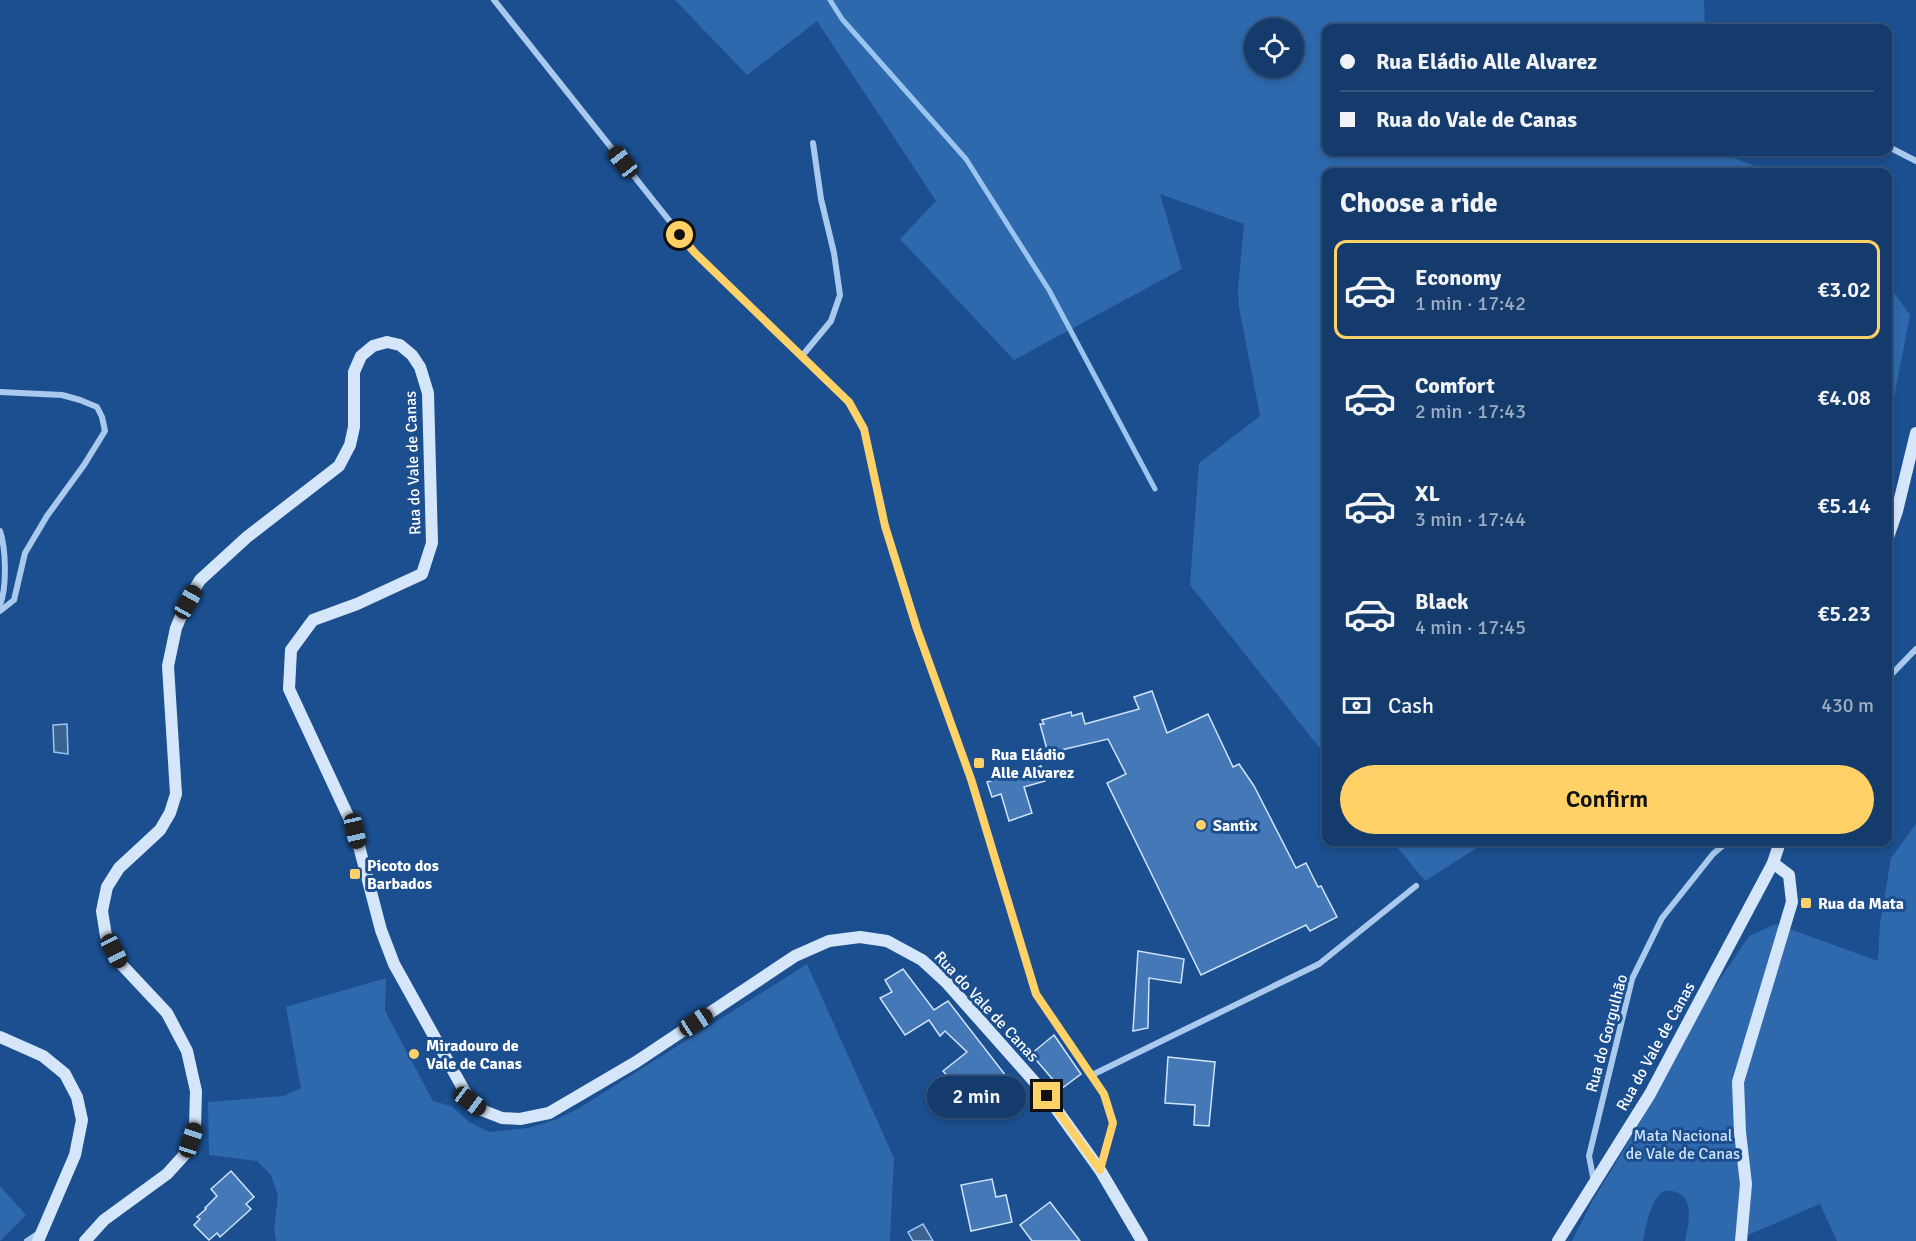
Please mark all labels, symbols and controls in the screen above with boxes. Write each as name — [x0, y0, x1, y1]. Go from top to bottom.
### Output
map controls — [1244, 18, 1304, 78]
button: locate — [1244, 18, 1304, 78]
text: Rua Eládio Alle Alvarez — [1376, 48, 1597, 75]
text: Rua do Vale de Canas — [1376, 106, 1577, 133]
car — [605, 142, 641, 182]
text: Choose a ride — [1340, 187, 1498, 220]
route start — [666, 221, 693, 248]
icon: car — [1343, 263, 1397, 317]
text: Economy — [1415, 264, 1501, 291]
text: €3.02 — [1817, 276, 1871, 303]
text: 1 min · 17:42 — [1415, 291, 1526, 316]
icon: car — [1343, 371, 1397, 425]
text: Comfort — [1415, 372, 1495, 399]
text: €4.08 — [1817, 384, 1871, 411]
street label: Rua do Vale de Canas — [400, 391, 426, 535]
text: 2 min · 17:43 — [1415, 399, 1526, 424]
icon: car — [1343, 479, 1397, 533]
text: XL — [1415, 480, 1440, 507]
text: €5.14 — [1817, 492, 1871, 519]
text: 3 min · 17:44 — [1415, 507, 1526, 532]
car — [171, 582, 205, 622]
icon: car — [1343, 587, 1397, 641]
text: Black — [1415, 588, 1469, 615]
text: €5.23 — [1817, 600, 1871, 627]
text: 4 min · 17:45 — [1415, 615, 1526, 640]
icon: cash — [1340, 689, 1373, 722]
text: Cash — [1388, 692, 1434, 719]
text: 430 m — [1821, 693, 1874, 718]
place label: Rua Eládio Alle Alvarez — [991, 745, 1074, 783]
marker: Rua Eládio Alle Alvarez — [972, 756, 986, 770]
button: Confirm — [1340, 765, 1874, 834]
car — [342, 811, 368, 851]
place label: Santix — [1213, 816, 1258, 836]
marker: Santix — [1194, 818, 1208, 832]
place label: Picoto dos Barbados — [367, 856, 439, 894]
marker: Picoto dos Barbados — [348, 867, 362, 881]
place label: Rua da Mata — [1818, 894, 1904, 914]
marker: Rua da Mata — [1799, 896, 1813, 910]
car — [98, 931, 130, 971]
street label: Rua do Vale de Canas — [930, 947, 1043, 1066]
street label: Rua do Gorgulhão — [1582, 972, 1632, 1094]
street label: Rua do Vale de Canas — [1612, 979, 1700, 1114]
car — [676, 1005, 716, 1039]
place label: Miradouro de Vale de Canas — [426, 1036, 522, 1074]
marker: Miradouro de Vale de Canas — [407, 1047, 421, 1061]
callout: 2 min — [927, 1075, 1026, 1117]
route end — [1033, 1082, 1060, 1109]
car — [450, 1083, 490, 1119]
text: 2 min — [953, 1084, 1000, 1109]
car — [177, 1120, 205, 1160]
park label: Mata Nacional de Vale de Canas — [1626, 1126, 1740, 1164]

